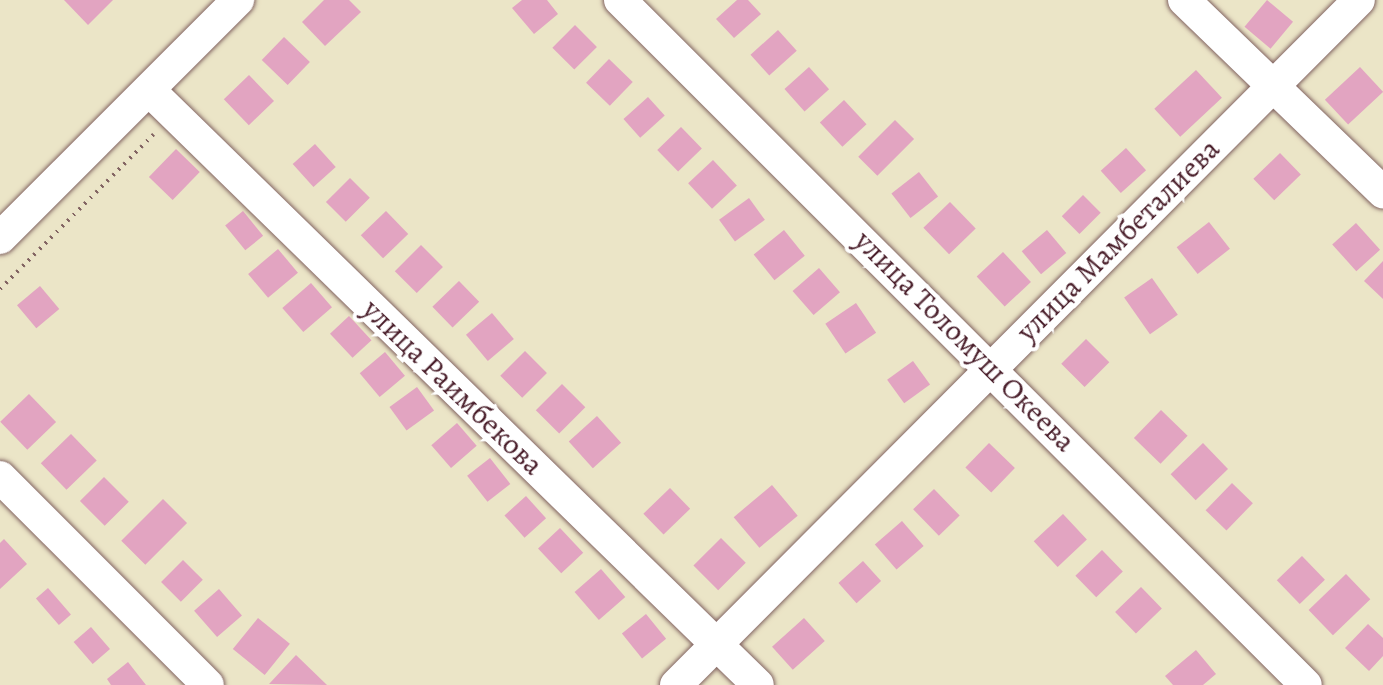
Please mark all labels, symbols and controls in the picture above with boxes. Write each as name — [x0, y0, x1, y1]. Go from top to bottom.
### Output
street label: улица Мамбеталиева — [1009, 131, 1227, 349]
street label: улица Толомуш Океева — [847, 223, 1083, 459]
street label: улица Раимбекова — [355, 292, 551, 482]

